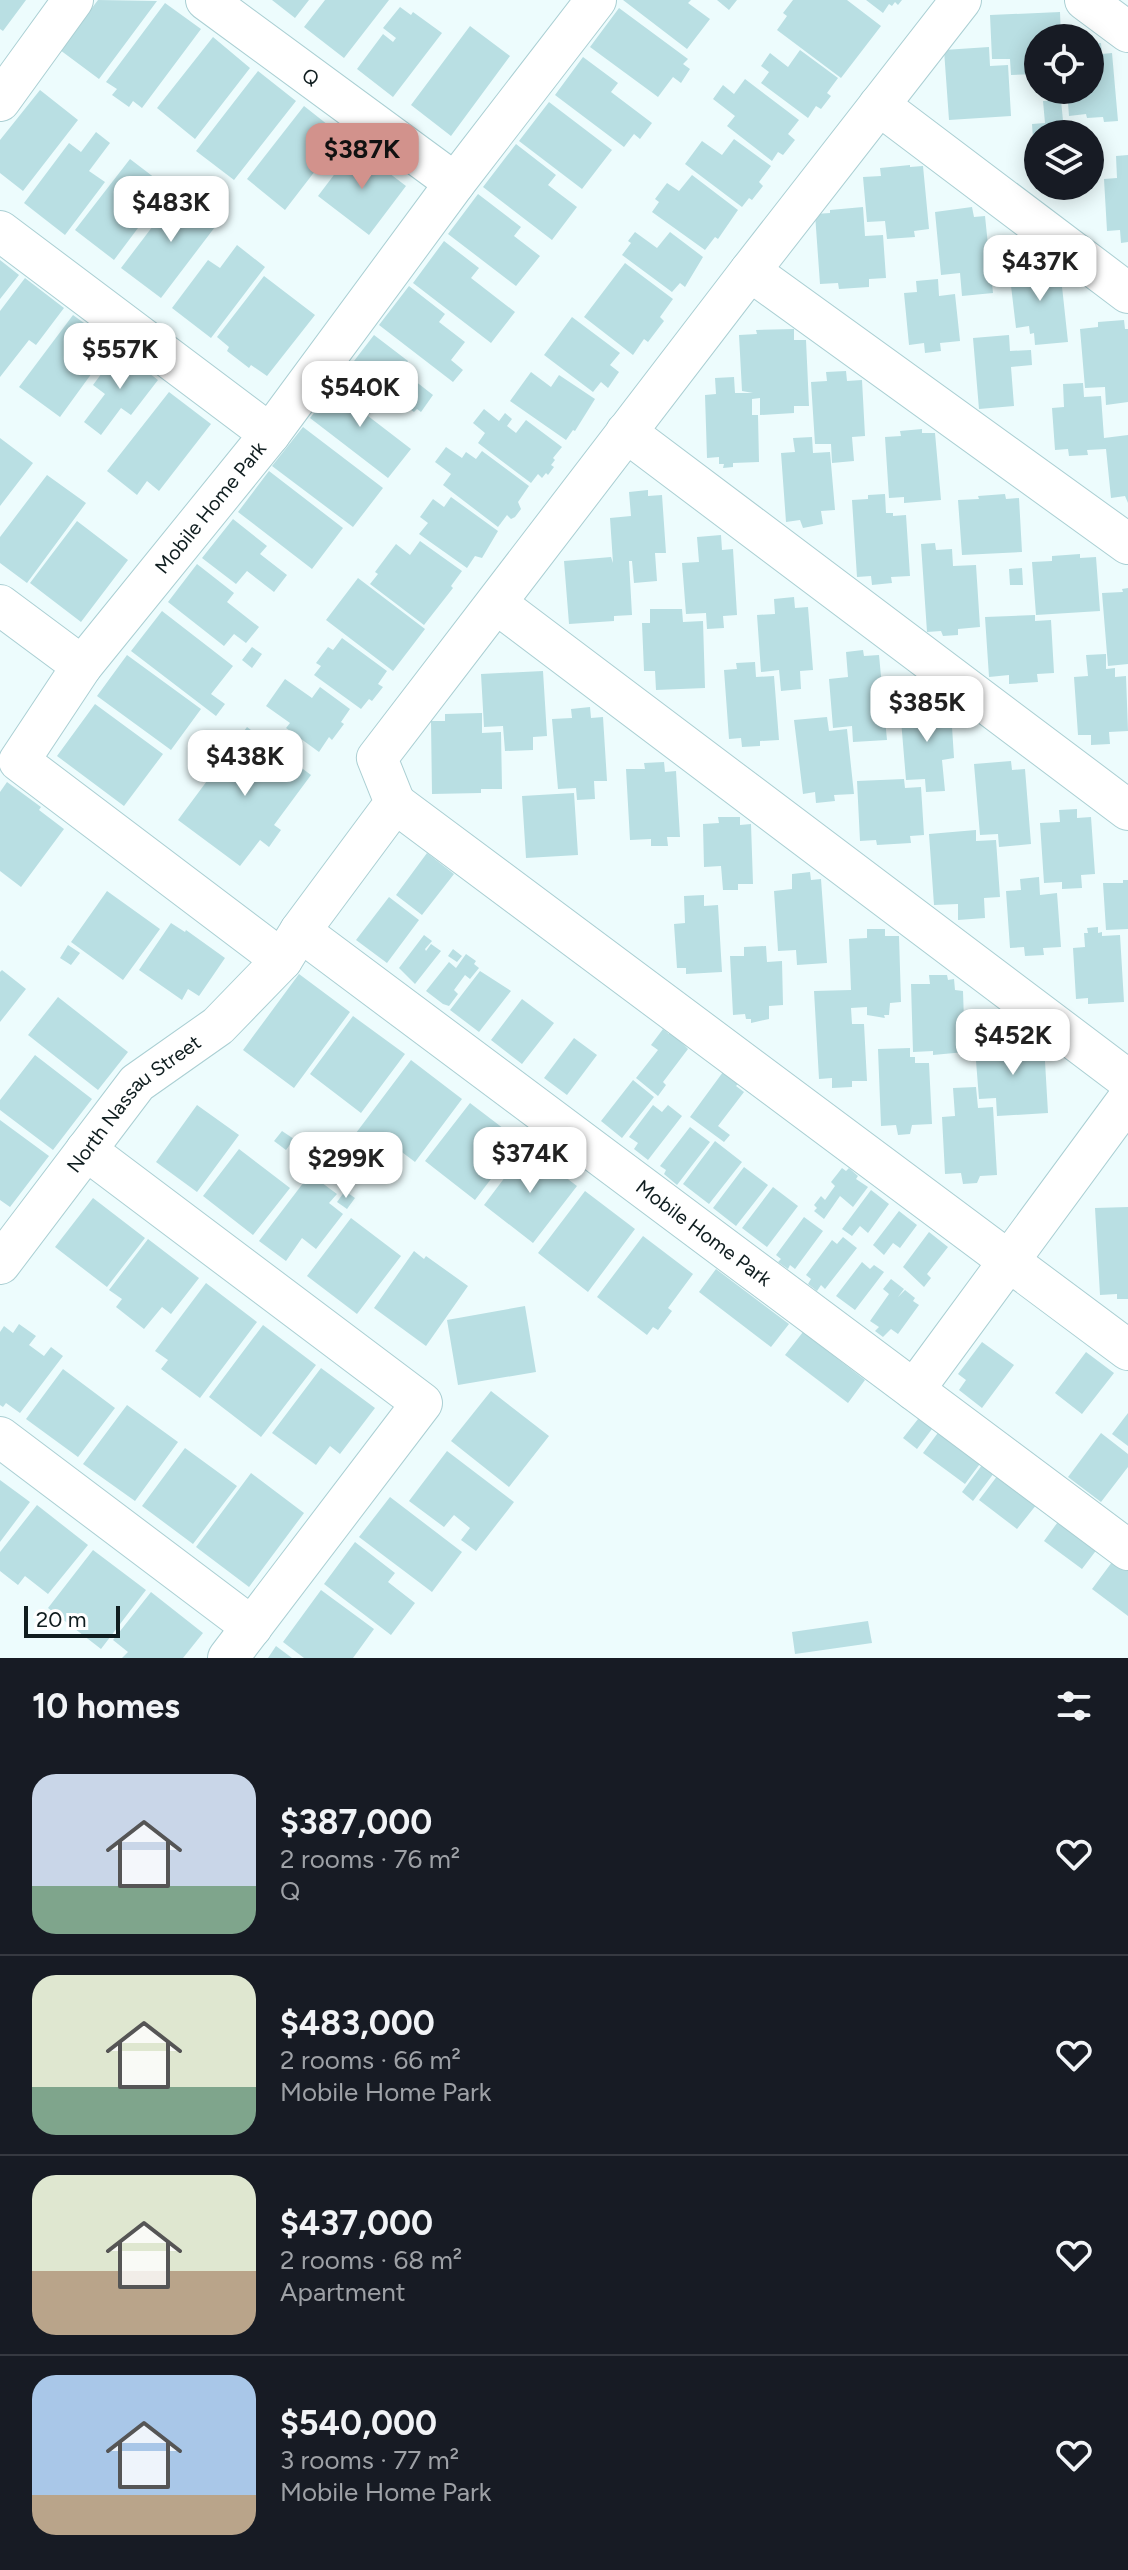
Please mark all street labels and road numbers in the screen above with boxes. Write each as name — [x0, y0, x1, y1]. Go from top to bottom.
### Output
street label: Q — [297, 63, 324, 91]
street label: Mobile Home Park — [150, 436, 271, 578]
street label: North Nassau Street — [62, 1030, 205, 1177]
street label: Mobile Home Park — [631, 1174, 776, 1291]

